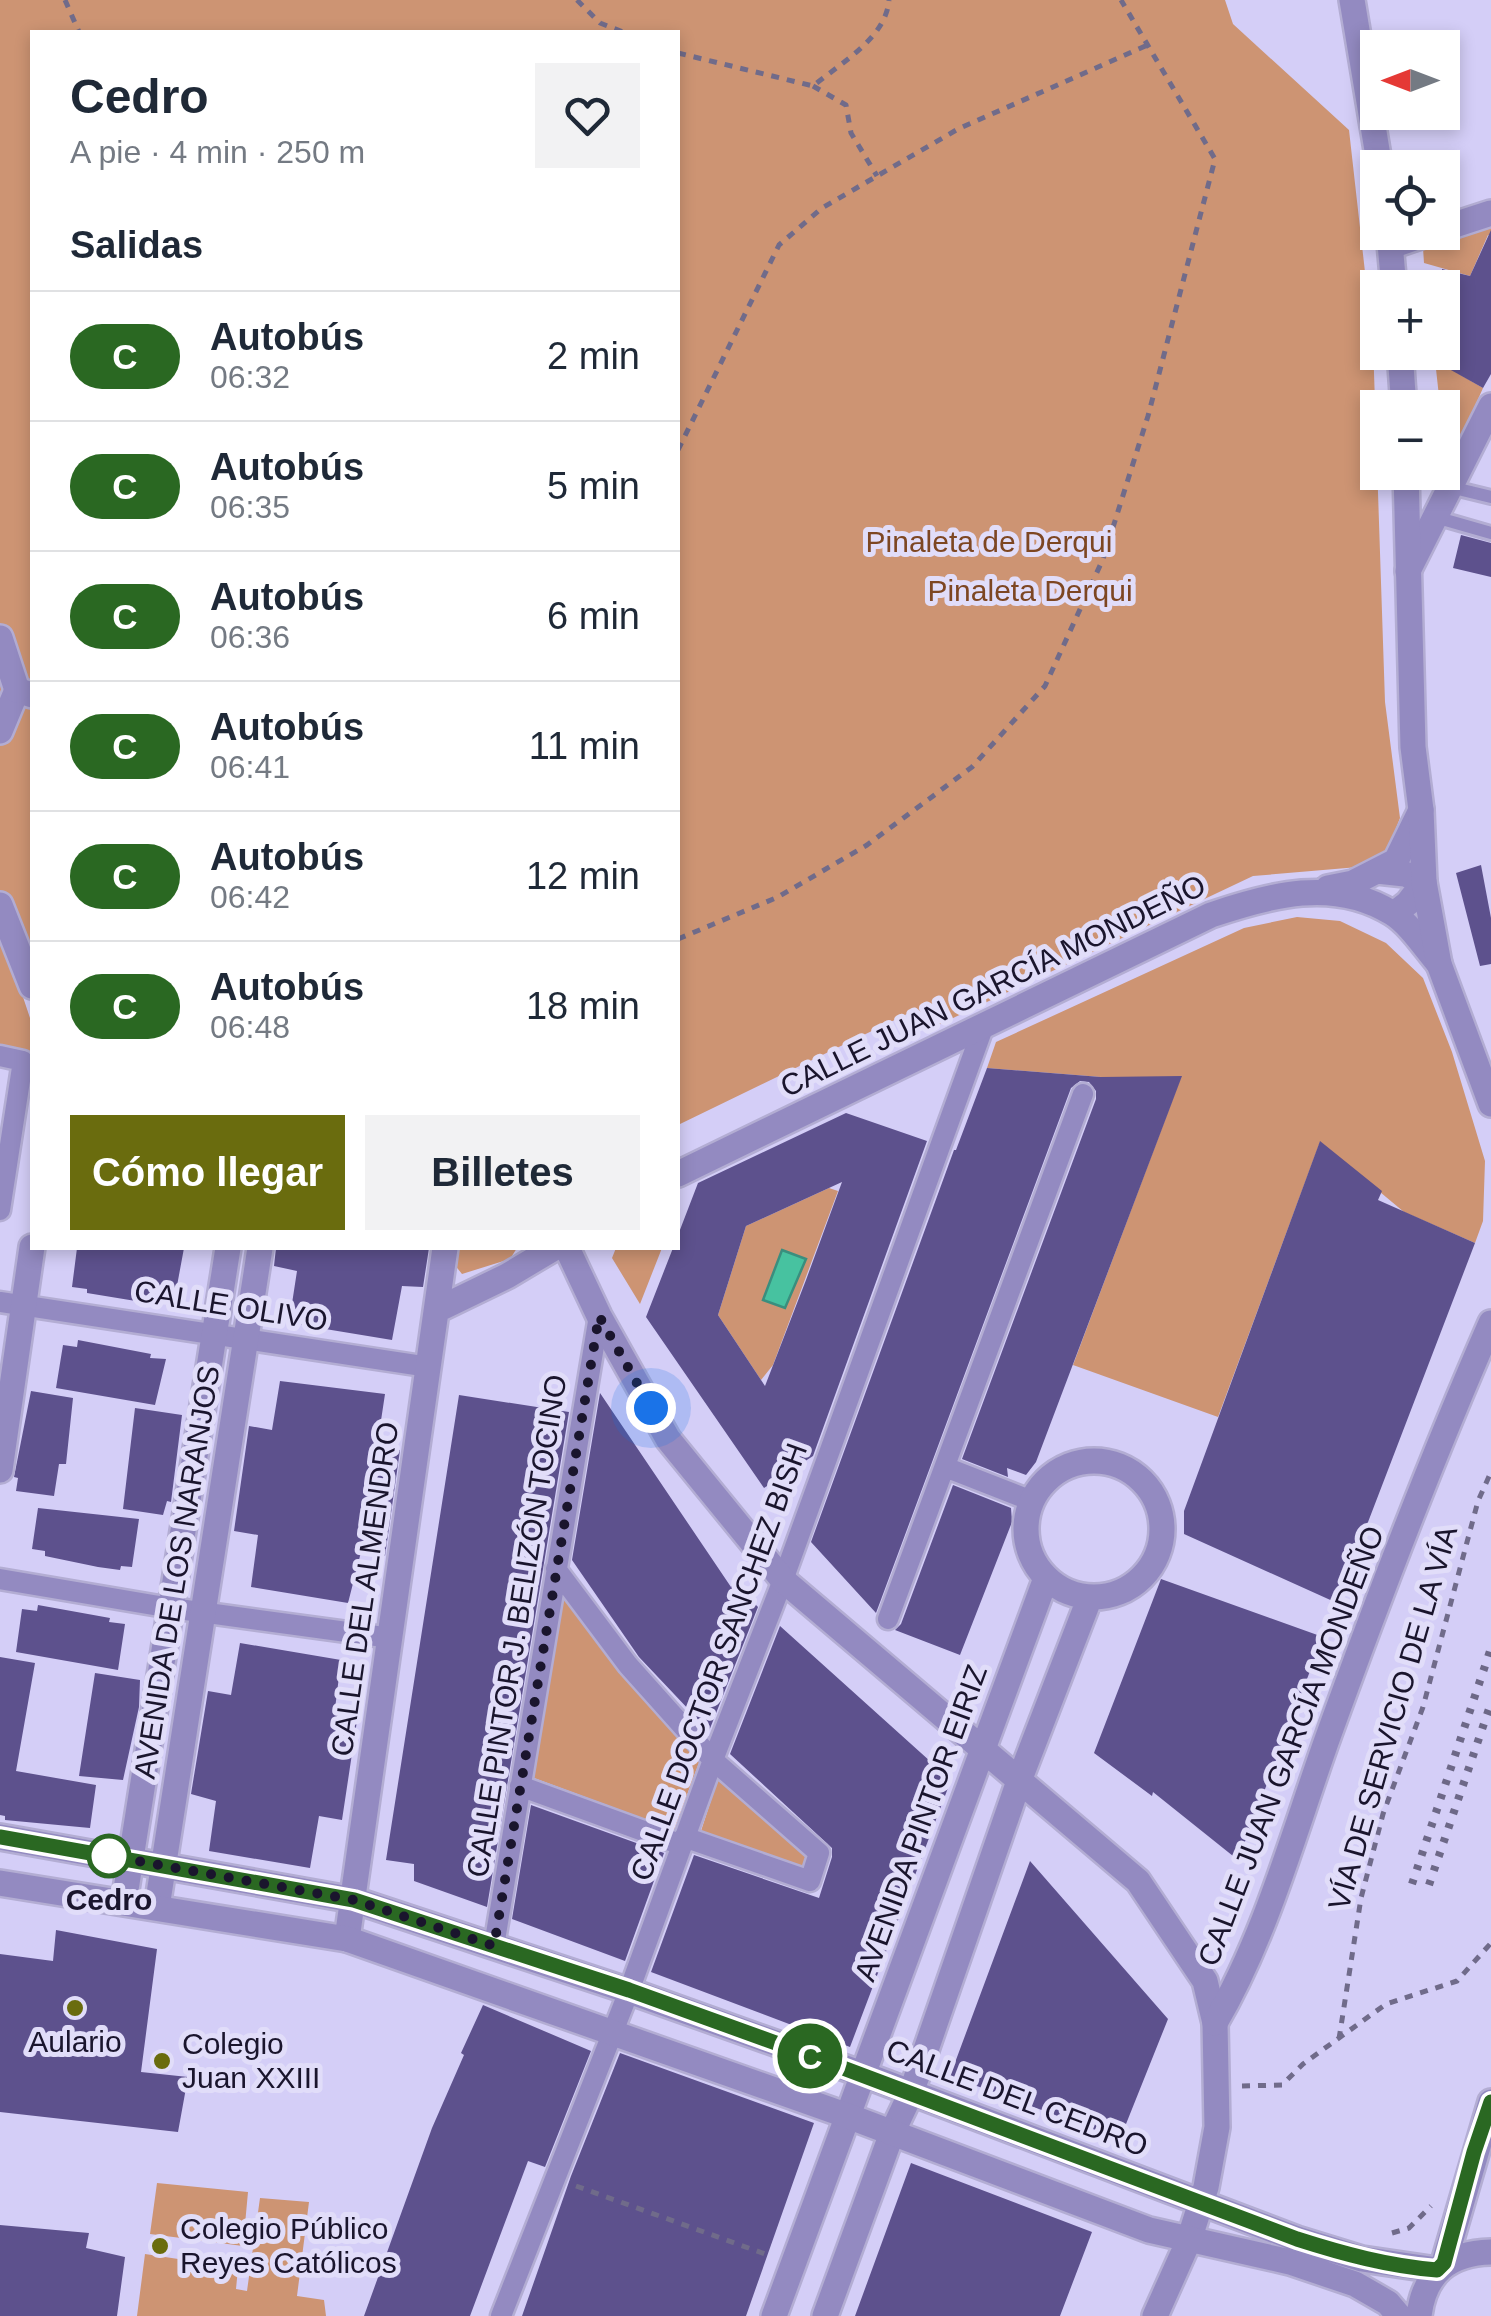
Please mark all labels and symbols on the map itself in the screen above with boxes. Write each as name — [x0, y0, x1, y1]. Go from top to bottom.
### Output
north arrow — [1360, 30, 1460, 130]
park label: Pinaleta de Derqui — [866, 525, 1112, 558]
park label: Pinaleta Derqui — [927, 574, 1133, 607]
street label: CALLE JUAN GARCÍA MONDEÑO — [775, 868, 1211, 1103]
street label: CALLE OLIVO — [132, 1274, 330, 1337]
street label: AVENIDA DE LOS NARANJOS — [128, 1363, 225, 1781]
street label: CALLE PINTOR J. BELIZÓN TOCINO — [460, 1372, 573, 1880]
your location — [626, 1383, 676, 1433]
street label: CALLE DEL ALMENDRO — [325, 1420, 404, 1758]
street label: CALLE DOCTOR SANCHEZ BISH — [624, 1439, 813, 1885]
street label: CALLE JUAN GARCÍA MONDEÑO — [1191, 1521, 1390, 1970]
street label: VÍA DE SERVICIO DE LA VÍA — [1322, 1522, 1463, 1914]
street label: AVENIDA PINTOR EIRIZ — [848, 1660, 993, 1985]
marker: Cedro — [88, 1835, 130, 1877]
place label: Cedro — [66, 1883, 152, 1916]
marker: Aulario — [64, 1997, 86, 2019]
line badge: C — [778, 2024, 842, 2088]
place label: Aulario — [28, 2025, 122, 2058]
place label: Colegio Juan XXIII — [182, 2027, 320, 2094]
street label: CALLE DEL CEDRO — [882, 2032, 1153, 2163]
marker: Colegio Juan XXIII — [151, 2050, 173, 2072]
place label: Colegio Público Reyes Católicos — [180, 2212, 397, 2279]
marker: Colegio Público Reyes Católicos — [149, 2235, 171, 2257]

